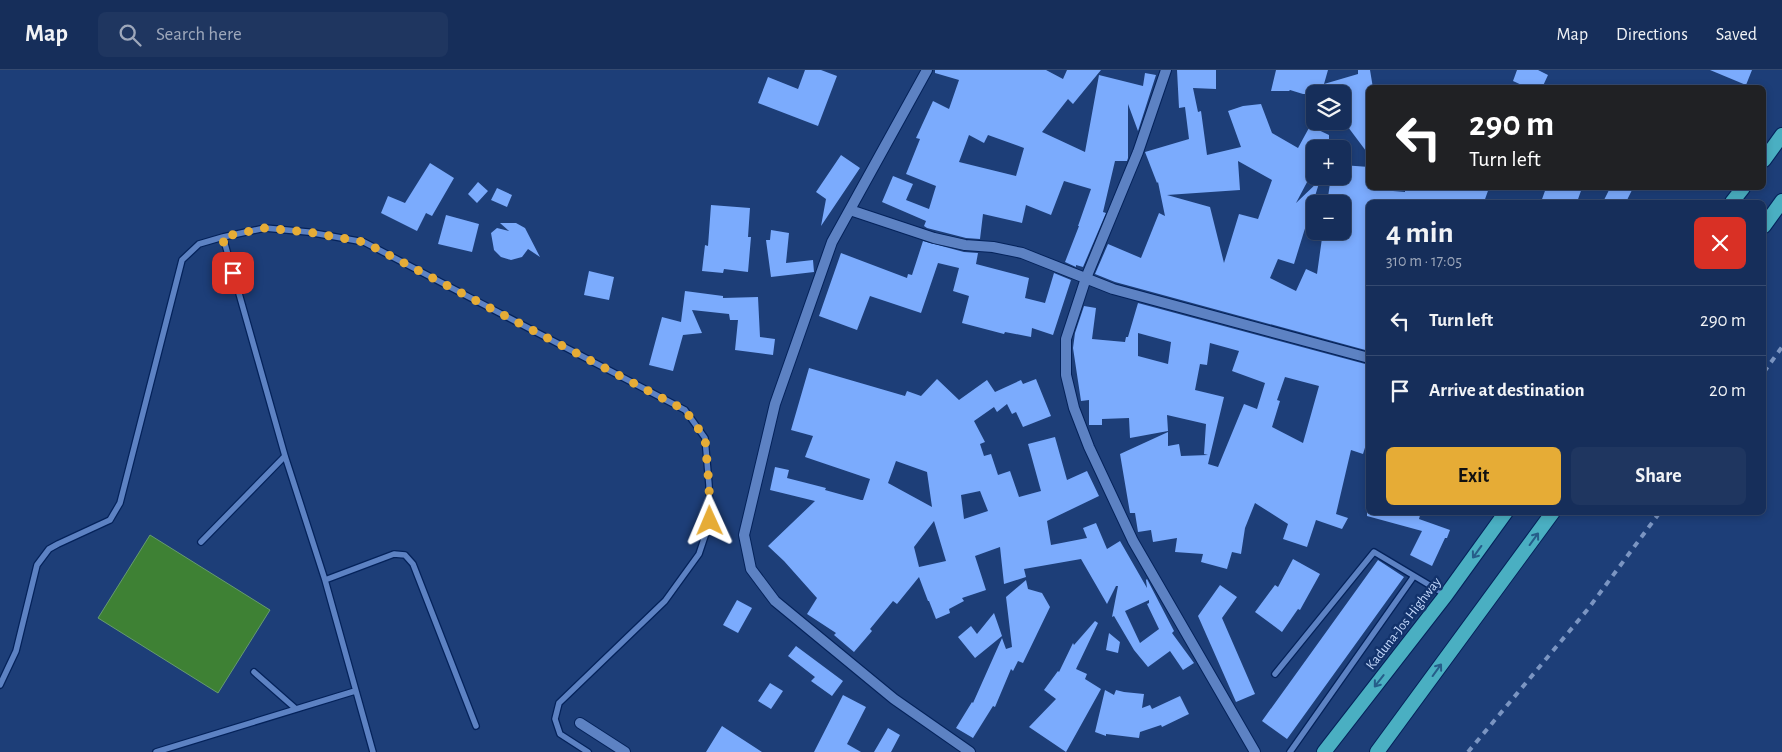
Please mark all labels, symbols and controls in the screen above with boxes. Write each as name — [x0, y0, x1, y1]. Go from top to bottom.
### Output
search box — [98, 12, 448, 57]
icon: search — [116, 21, 144, 49]
text: Map — [25, 22, 68, 46]
text: Search here — [156, 25, 242, 44]
text: Map — [1557, 26, 1588, 44]
text: Directions — [1616, 26, 1688, 44]
text: Saved — [1716, 26, 1757, 44]
map controls — [1306, 85, 1351, 240]
button: layers — [1306, 85, 1351, 130]
icon: left — [1386, 105, 1451, 170]
text: 290 m — [1469, 107, 1554, 142]
button: + — [1306, 140, 1351, 185]
text: Turn left — [1469, 148, 1541, 170]
button: − — [1306, 195, 1351, 240]
button: close — [1694, 217, 1746, 269]
text: 4 min — [1386, 218, 1454, 248]
pin — [212, 252, 254, 294]
text: 310 m · 17:05 — [1386, 253, 1462, 269]
icon: arrive — [219, 259, 247, 287]
icon: left — [1386, 307, 1414, 335]
text: Turn left — [1429, 311, 1493, 330]
text: 290 m — [1700, 311, 1746, 330]
icon: arrive — [1386, 377, 1414, 405]
text: Arrive at destination — [1429, 381, 1585, 400]
text: 20 m — [1709, 381, 1746, 400]
button: Exit — [1386, 447, 1561, 505]
button: Share — [1571, 447, 1746, 505]
position arrow — [683, 494, 735, 546]
one-way arrow — [1528, 533, 1539, 547]
one-way arrow — [1472, 545, 1482, 559]
street label: Kaduna-Jos Highway — [1364, 575, 1444, 672]
one-way arrow — [1432, 664, 1443, 678]
one-way arrow — [1374, 674, 1384, 688]

